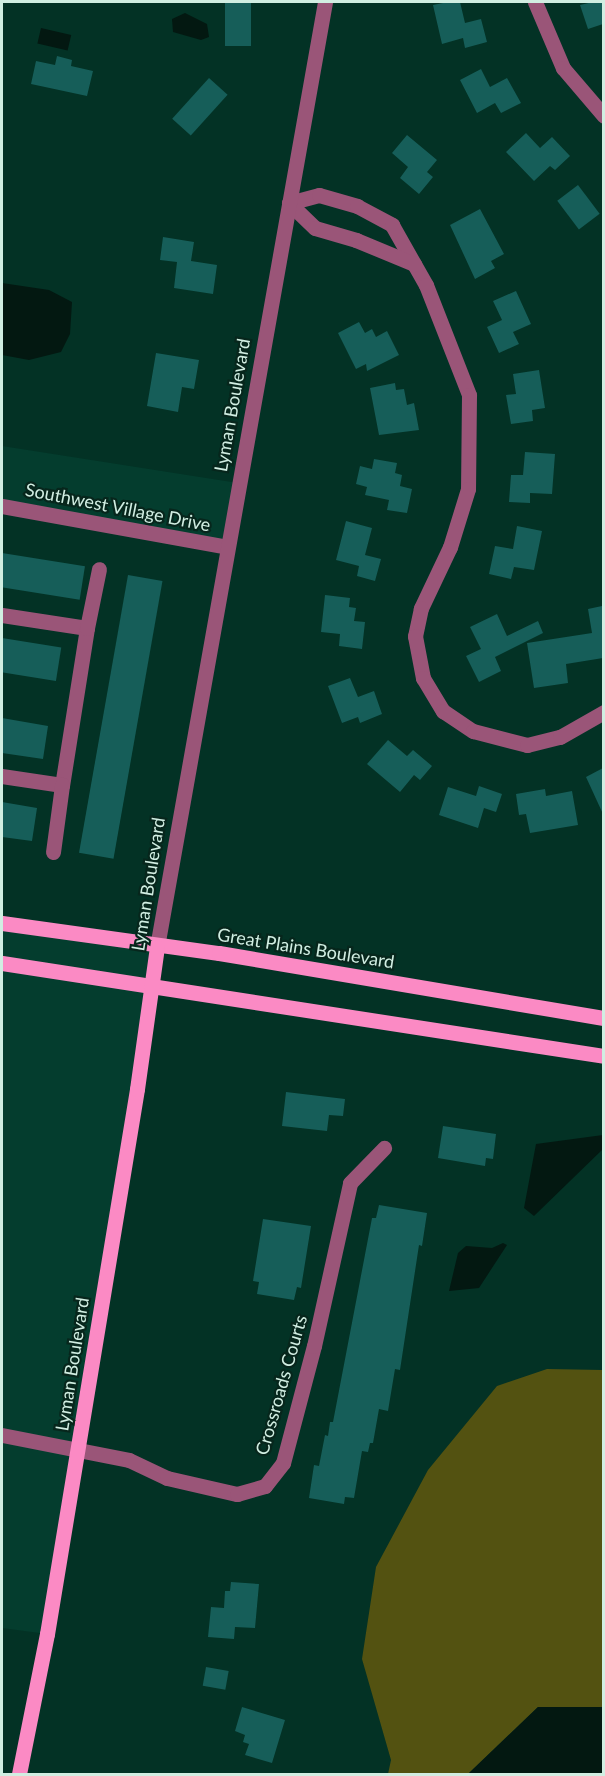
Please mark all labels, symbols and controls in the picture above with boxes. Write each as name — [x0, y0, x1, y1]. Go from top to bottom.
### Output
street label: Lyman Boulevard — [210, 337, 254, 473]
street label: Southwest Village Drive — [23, 478, 213, 536]
street label: Lyman Boulevard — [127, 816, 169, 952]
street label: Great Plains Boulevard — [216, 923, 396, 973]
street label: Lyman Boulevard — [51, 1296, 93, 1432]
street label: Crossroads Courts — [251, 1313, 311, 1457]

